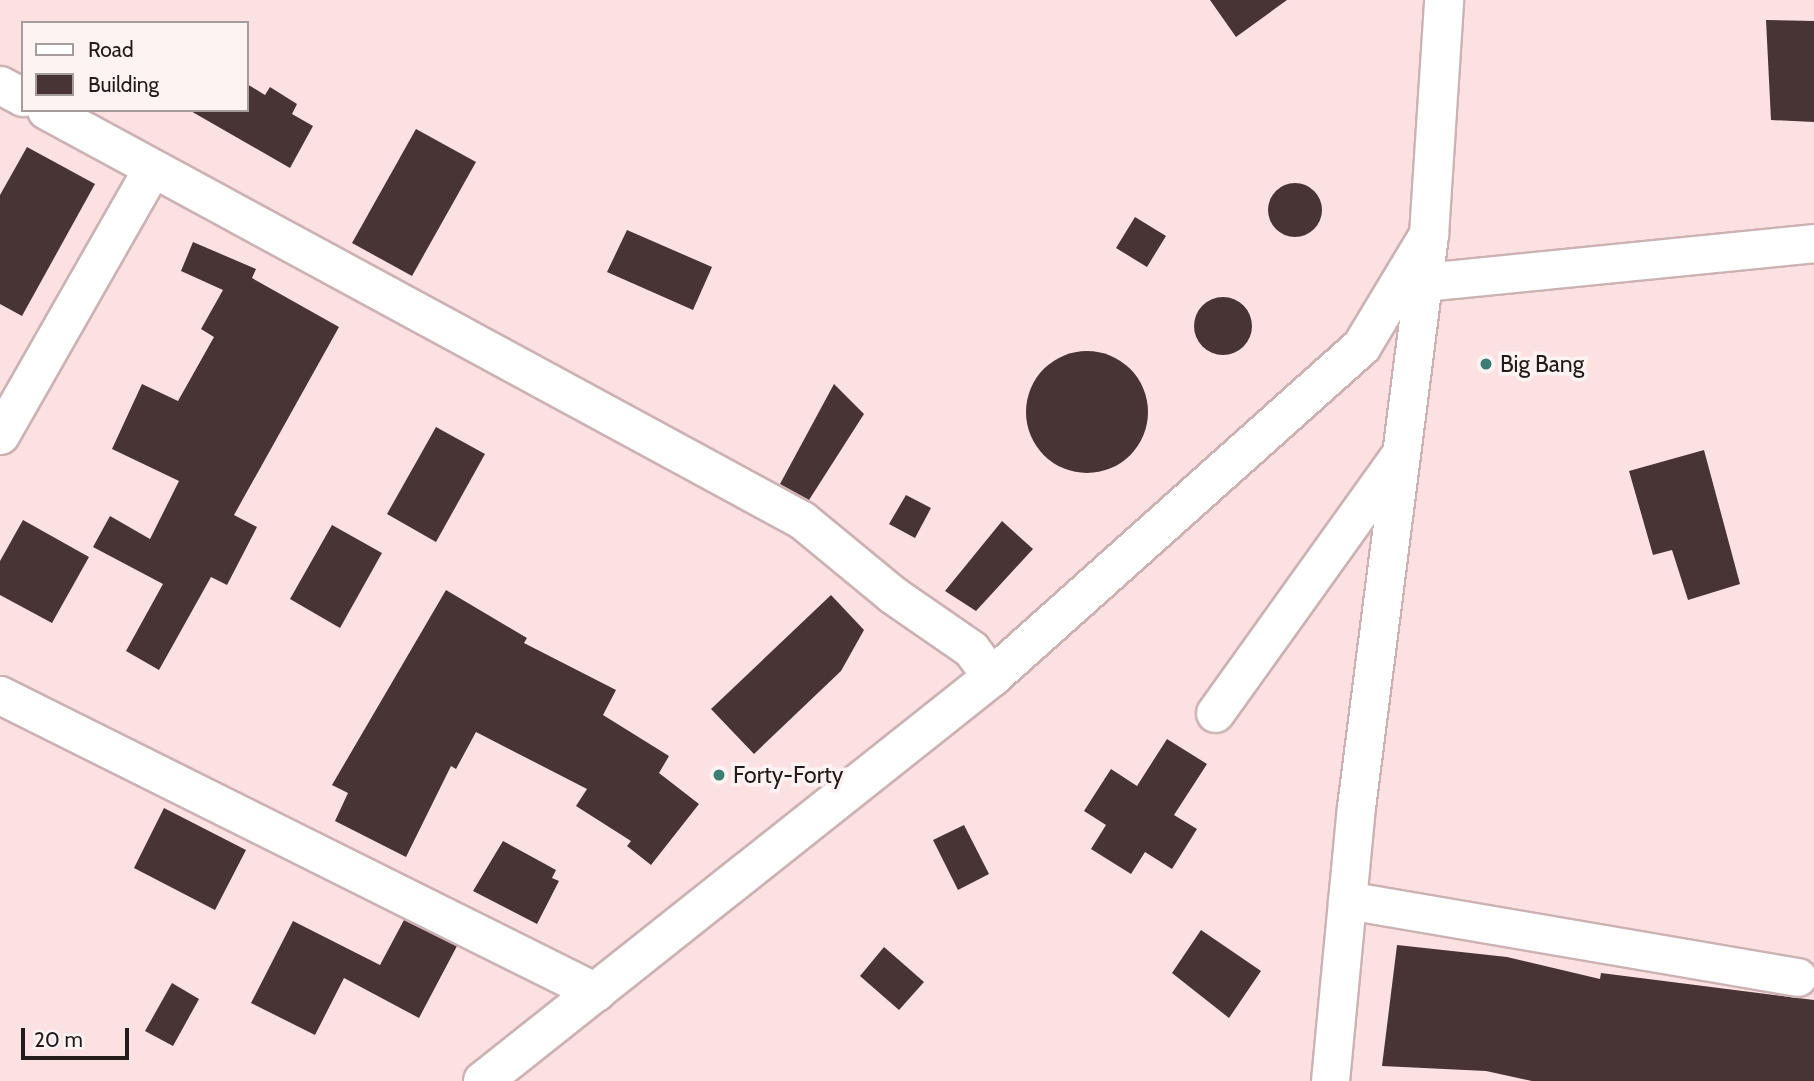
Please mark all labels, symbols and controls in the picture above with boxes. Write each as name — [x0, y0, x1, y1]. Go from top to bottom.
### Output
legend — [21, 21, 248, 112]
text: Road — [88, 37, 134, 62]
text: Building — [88, 72, 159, 97]
place label: Big Bang — [1500, 350, 1584, 378]
marker: Big Bang — [1478, 356, 1494, 372]
place label: Forty-Forty — [733, 761, 843, 789]
marker: Forty-Forty — [711, 767, 727, 783]
scale bar — [24, 1014, 133, 1058]
text: 20 m — [34, 1027, 83, 1052]

